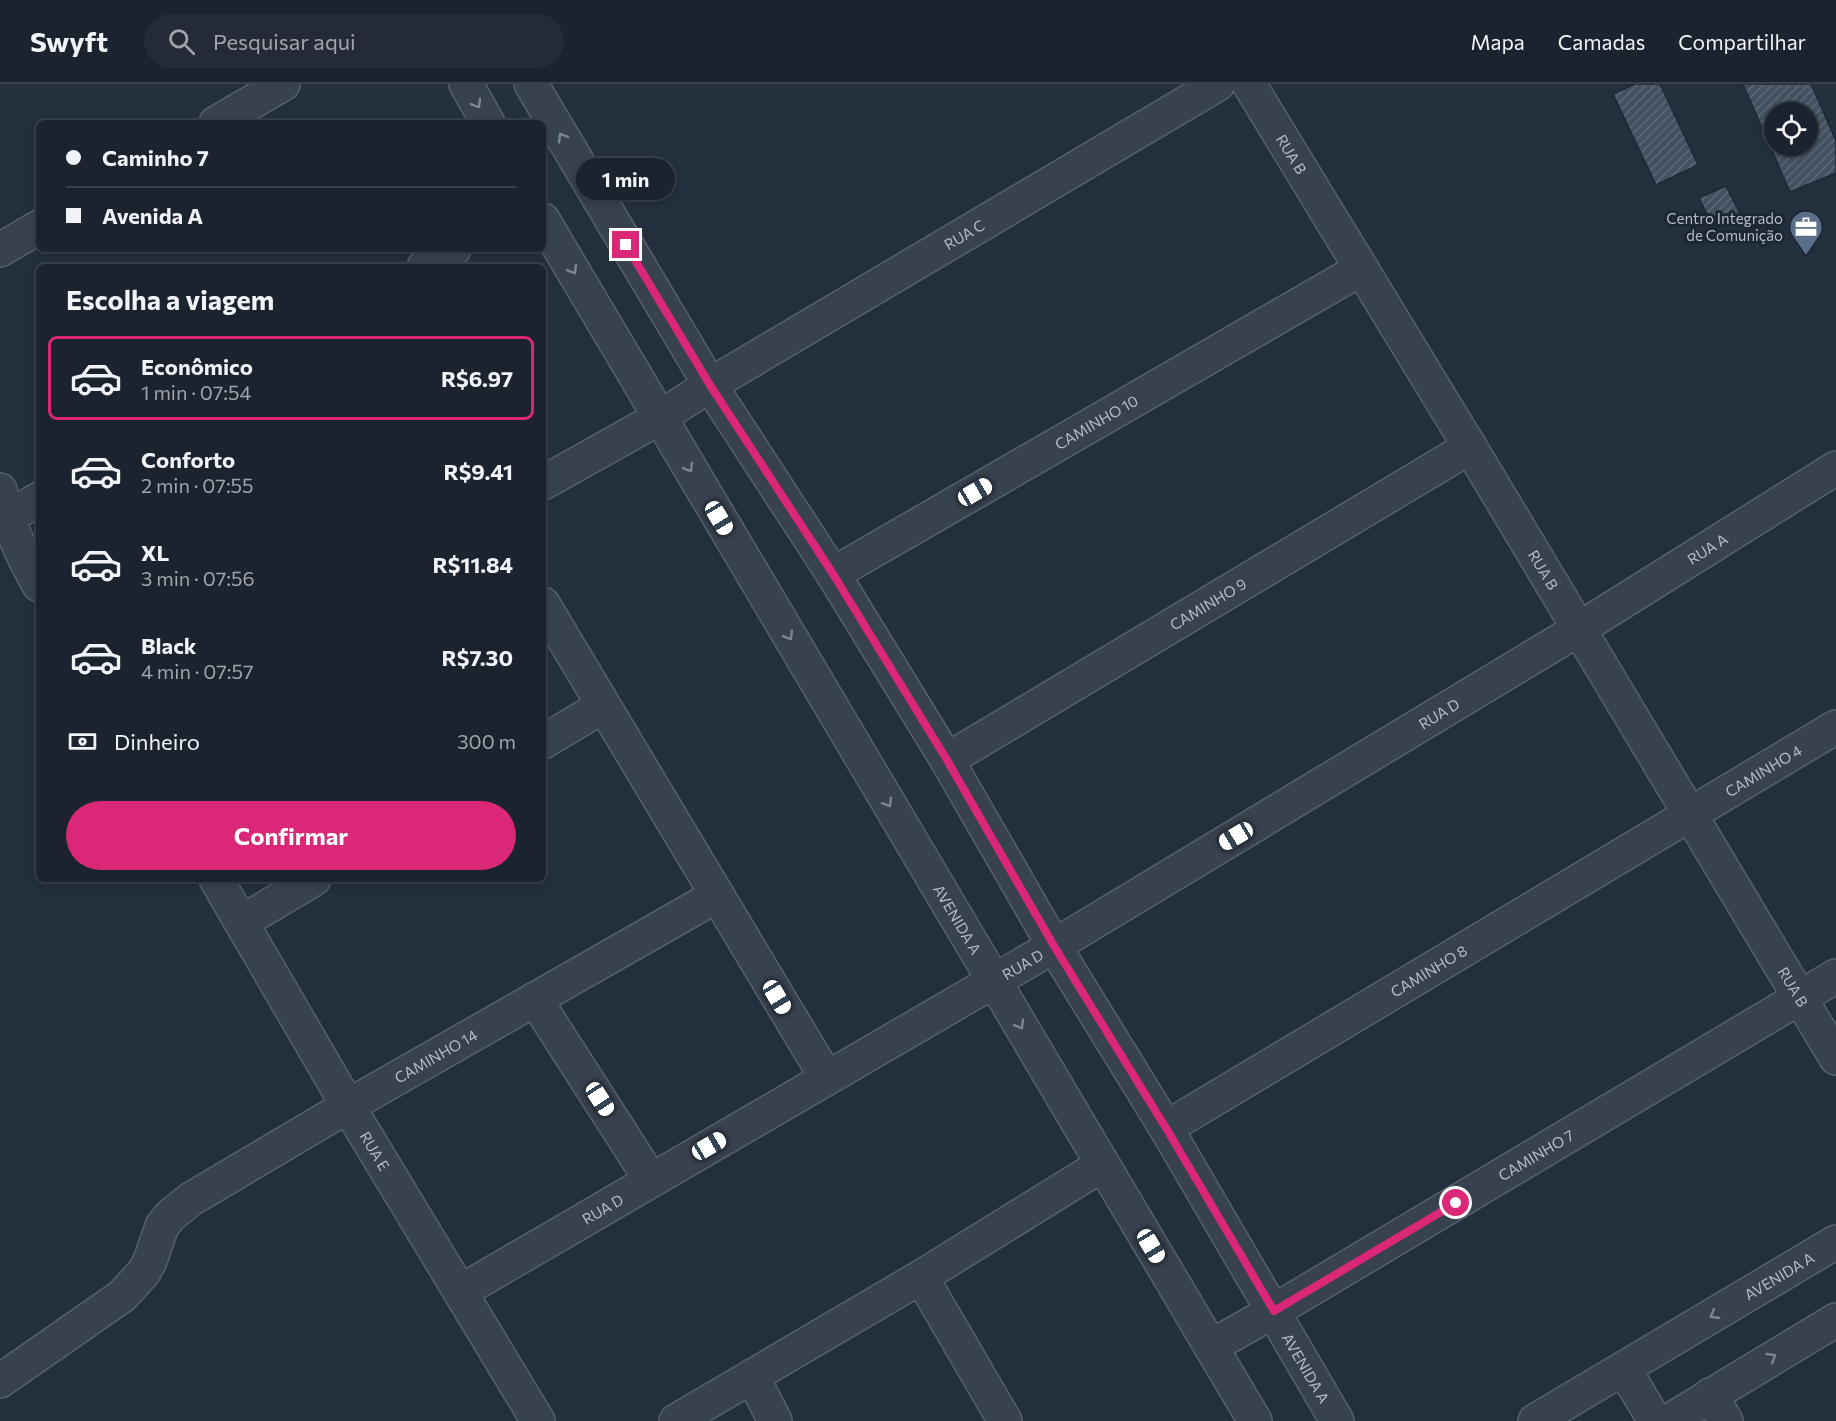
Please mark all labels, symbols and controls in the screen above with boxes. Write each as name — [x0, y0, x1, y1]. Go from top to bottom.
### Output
search box — [144, 14, 564, 68]
text: Swyft — [30, 24, 108, 58]
icon: search — [165, 25, 198, 58]
text: Pesquisar aqui — [213, 28, 356, 55]
text: Mapa — [1471, 29, 1525, 54]
text: Camadas — [1558, 29, 1645, 54]
text: Compartilhar — [1678, 29, 1806, 54]
one-way arrow — [470, 97, 481, 108]
map controls — [1764, 102, 1818, 156]
button: locate — [1764, 102, 1818, 156]
street label: RUA B — [1273, 131, 1311, 177]
one-way arrow — [557, 133, 569, 143]
text: Caminho 7 — [102, 144, 209, 171]
callout: 1 min — [576, 158, 676, 200]
text: 1 min — [602, 167, 649, 191]
text: Avenida A — [102, 202, 203, 229]
place label: Centro Integrado de Comunição — [1666, 209, 1783, 244]
office icon: Centro Integrado de Comunição — [1788, 209, 1824, 256]
street label: RUA C — [941, 216, 987, 253]
route end — [612, 231, 639, 258]
one-way arrow — [565, 264, 577, 274]
text: Escolha a viagem — [66, 283, 274, 316]
icon: car — [69, 351, 123, 405]
text: Econômico — [141, 353, 253, 380]
text: R$6.97 — [441, 365, 513, 392]
text: 1 min · 07:54 — [141, 380, 252, 404]
street label: CAMINHO 10 — [1051, 391, 1141, 453]
icon: car — [69, 444, 123, 498]
text: Conforto — [141, 446, 235, 473]
text: R$9.41 — [443, 458, 513, 485]
one-way arrow — [682, 462, 693, 472]
text: 2 min · 07:55 — [141, 473, 254, 497]
car — [955, 475, 995, 509]
car — [702, 498, 736, 538]
street label: RUA A — [1684, 529, 1731, 568]
icon: car — [69, 537, 123, 591]
text: XL — [141, 539, 169, 566]
street label: RUA B — [1525, 547, 1562, 593]
text: R$11.84 — [433, 551, 513, 578]
text: 3 min · 07:56 — [141, 566, 255, 590]
street label: CAMINHO 9 — [1166, 574, 1249, 634]
one-way arrow — [781, 629, 793, 640]
icon: car — [69, 630, 123, 684]
text: Black — [141, 632, 196, 659]
text: R$7.30 — [442, 644, 513, 671]
text: 4 min · 07:57 — [141, 659, 254, 683]
street label: RUA D — [1415, 694, 1463, 733]
icon: cash — [66, 725, 99, 758]
text: Dinheiro — [114, 728, 200, 755]
text: 300 m — [457, 729, 516, 753]
street label: CAMINHO 4 — [1722, 741, 1805, 800]
one-way arrow — [881, 797, 893, 807]
button: Confirmar — [66, 801, 516, 870]
car — [1216, 819, 1256, 853]
street label: AVENIDA A — [930, 881, 985, 958]
street label: CAMINHO 8 — [1387, 941, 1470, 1001]
street label: RUA D — [999, 945, 1046, 983]
street label: RUA B — [1774, 963, 1812, 1010]
car — [760, 977, 794, 1017]
one-way arrow — [1013, 1019, 1024, 1029]
street label: CAMINHO 14 — [391, 1025, 480, 1087]
car — [583, 1079, 617, 1119]
street label: CAMINHO 7 — [1495, 1125, 1577, 1184]
street label: RUA E — [356, 1128, 394, 1174]
car — [689, 1129, 729, 1163]
route start — [1442, 1189, 1469, 1216]
street label: RUA D — [579, 1190, 626, 1228]
car — [1134, 1226, 1168, 1266]
street label: AVENIDA A — [1741, 1248, 1817, 1304]
one-way arrow — [1710, 1308, 1720, 1320]
street label: AVENIDA A — [1279, 1330, 1334, 1406]
one-way arrow — [1766, 1353, 1776, 1365]

